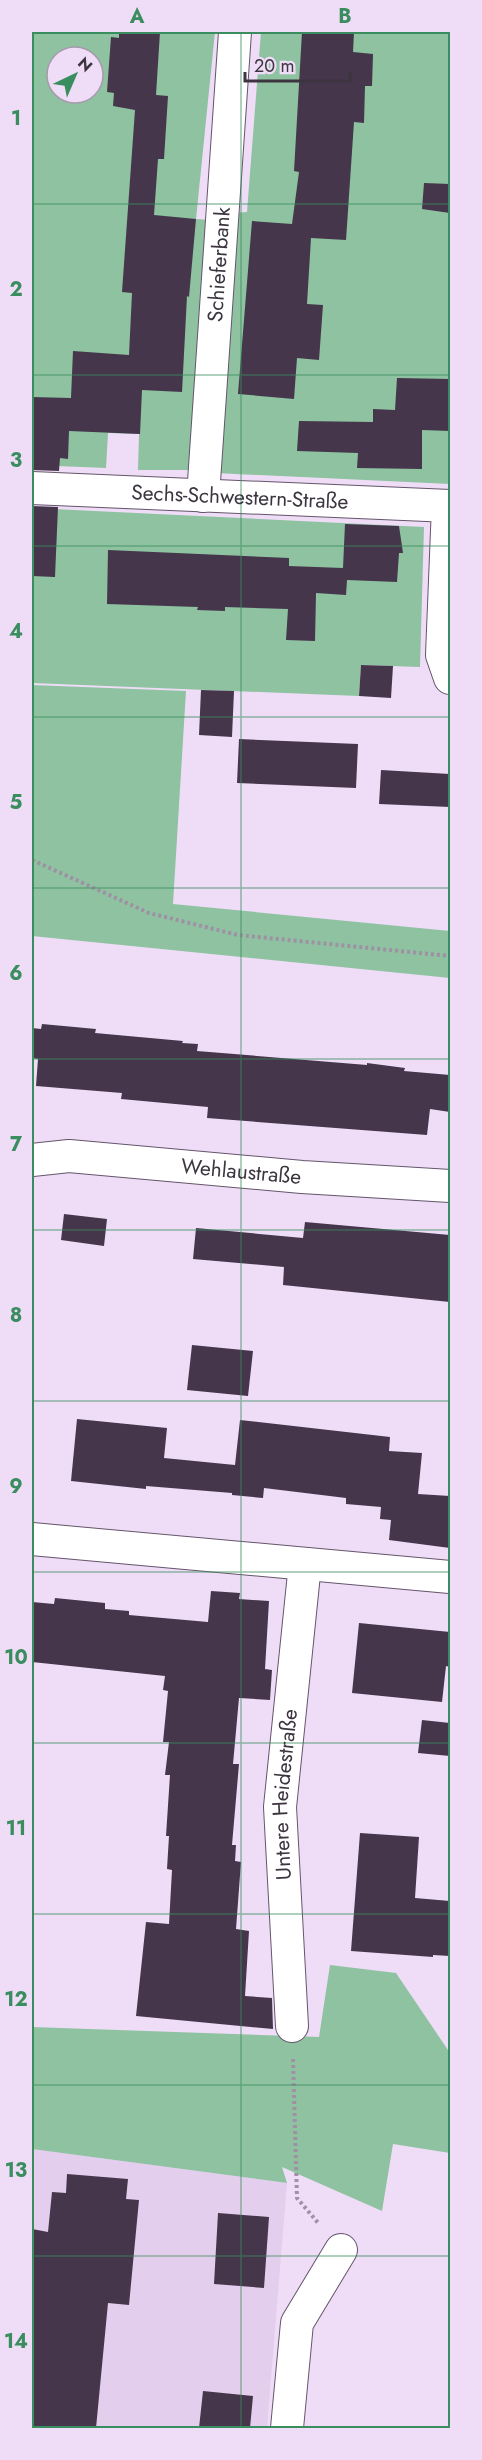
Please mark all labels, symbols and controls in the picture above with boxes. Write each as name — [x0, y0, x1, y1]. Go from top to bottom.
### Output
text: A — [129, 2, 145, 31]
text: B — [338, 2, 352, 31]
north arrow — [45, 45, 105, 105]
scale bar — [245, 45, 350, 83]
text: N — [73, 52, 98, 77]
text: 20 m — [254, 53, 294, 79]
text: 1 — [11, 104, 21, 133]
street label: Schieferbank — [200, 205, 238, 323]
text: 2 — [9, 275, 23, 304]
text: 3 — [10, 446, 22, 475]
street label: Sechs-Schwestern-Straße — [131, 477, 349, 517]
text: 4 — [9, 617, 23, 646]
text: 5 — [10, 788, 23, 817]
text: 6 — [9, 959, 23, 988]
text: 7 — [10, 1130, 23, 1159]
street label: Wehlaustraße — [180, 1151, 303, 1192]
text: 8 — [10, 1301, 22, 1330]
text: 9 — [9, 1472, 23, 1501]
text: 10 — [4, 1643, 28, 1672]
street label: Untere Heidestraße — [265, 1707, 305, 1881]
text: 11 — [6, 1814, 26, 1843]
text: 12 — [4, 1985, 28, 2014]
text: 13 — [5, 2156, 27, 2185]
text: 14 — [4, 2327, 28, 2356]

